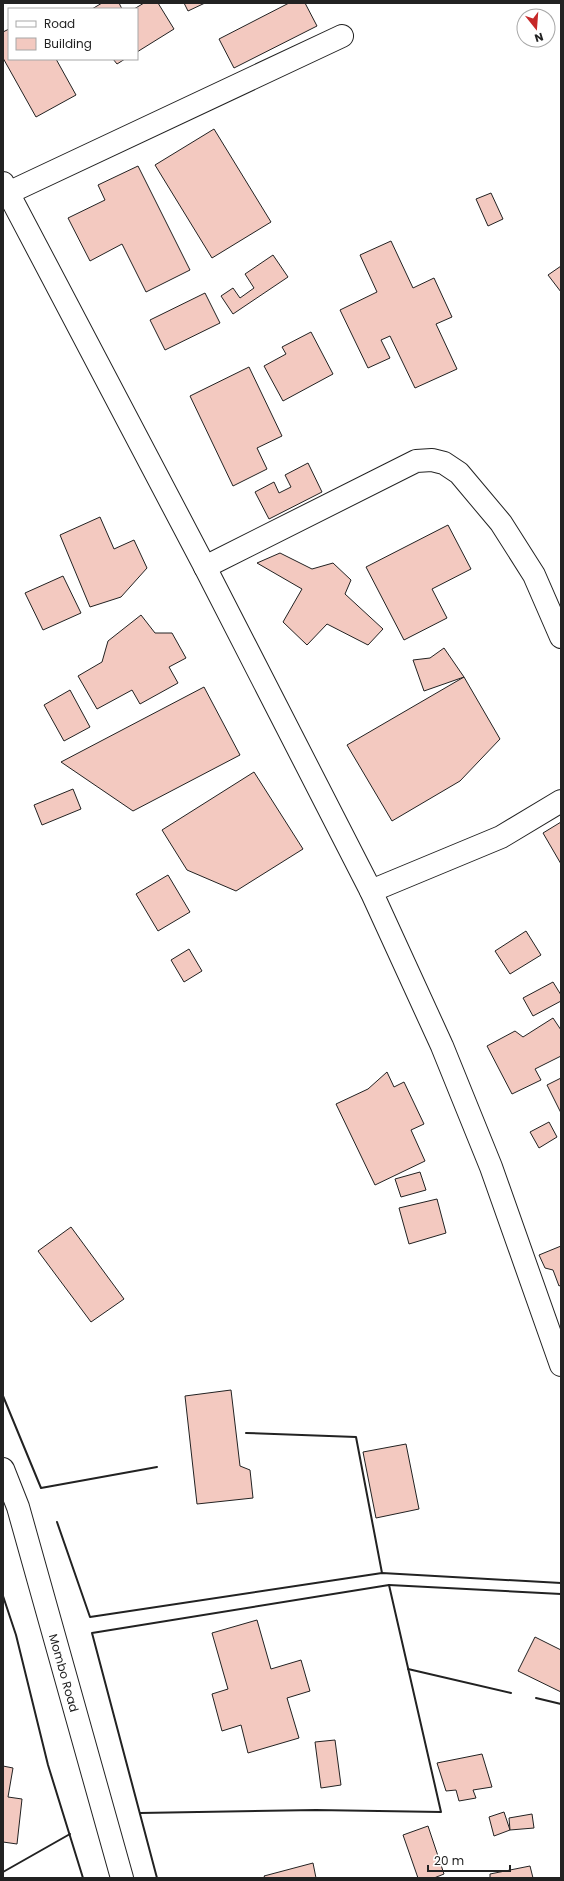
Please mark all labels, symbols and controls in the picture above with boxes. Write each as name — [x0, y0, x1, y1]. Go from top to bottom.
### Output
legend — [8, 8, 138, 60]
north arrow — [516, 8, 556, 48]
text: Road — [44, 15, 75, 32]
text: N — [533, 29, 545, 46]
text: Building — [44, 35, 92, 52]
street label: Mombo Road — [45, 1632, 84, 1714]
scale bar — [428, 1847, 510, 1873]
text: 20 m — [434, 1852, 464, 1869]

